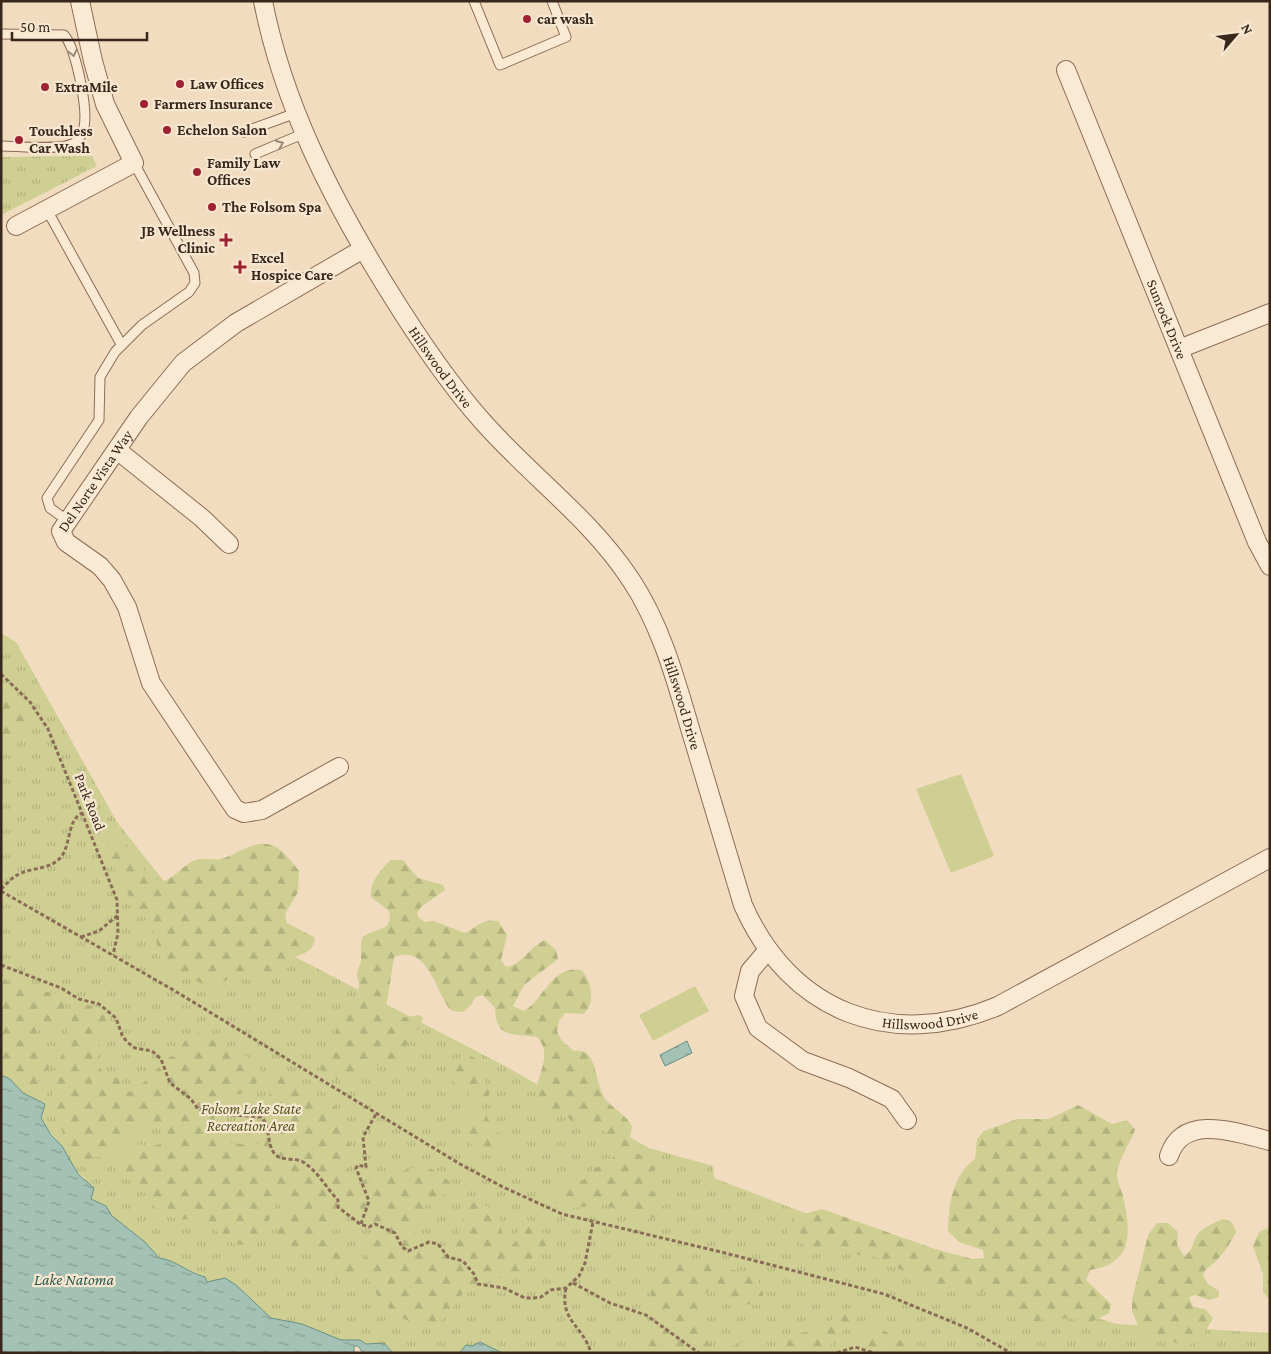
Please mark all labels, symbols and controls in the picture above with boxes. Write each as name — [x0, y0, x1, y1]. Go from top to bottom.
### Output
scale bar — [12, 10, 148, 42]
north arrow — [1211, 10, 1261, 60]
place label: car wash — [537, 11, 594, 27]
marker: car wash — [521, 13, 533, 25]
text: 50 m — [20, 19, 50, 35]
text: N — [1238, 21, 1257, 37]
one-way arrow — [67, 49, 78, 58]
place label: Law Offices — [190, 76, 264, 92]
marker: Law Offices — [174, 78, 186, 90]
place label: ExtraMile — [55, 79, 118, 95]
marker: ExtraMile — [39, 81, 51, 93]
place label: Farmers Insurance — [154, 96, 273, 112]
marker: Farmers Insurance — [138, 98, 150, 110]
place label: Echelon Salon — [177, 122, 267, 138]
place label: Touchless Car Wash — [29, 123, 93, 156]
marker: Echelon Salon — [161, 124, 173, 136]
marker: Touchless Car Wash — [13, 134, 25, 146]
one-way arrow — [275, 139, 284, 150]
place label: Family Law Offices — [207, 155, 282, 188]
marker: Family Law Offices — [191, 166, 203, 178]
place label: The Folsom Spa — [222, 199, 322, 215]
marker: The Folsom Spa — [206, 201, 218, 213]
place label: JB Wellness Clinic — [139, 223, 215, 256]
marker: JB Wellness Clinic — [219, 233, 233, 247]
place label: Excel Hospice Care — [251, 250, 333, 283]
marker: Excel Hospice Care — [233, 260, 247, 274]
street label: Sunrock Drive — [1144, 277, 1190, 362]
street label: Hillswood Drive — [406, 324, 476, 411]
street label: Del Norte Vista Way — [55, 427, 137, 535]
street label: Hillswood Drive — [660, 654, 704, 752]
street label: Park Road — [71, 771, 109, 833]
street label: Hillswood Drive — [881, 1006, 980, 1032]
park label: Folsom Lake State Recreation Area — [201, 1101, 301, 1134]
water label: Lake Natoma — [34, 1271, 115, 1288]

